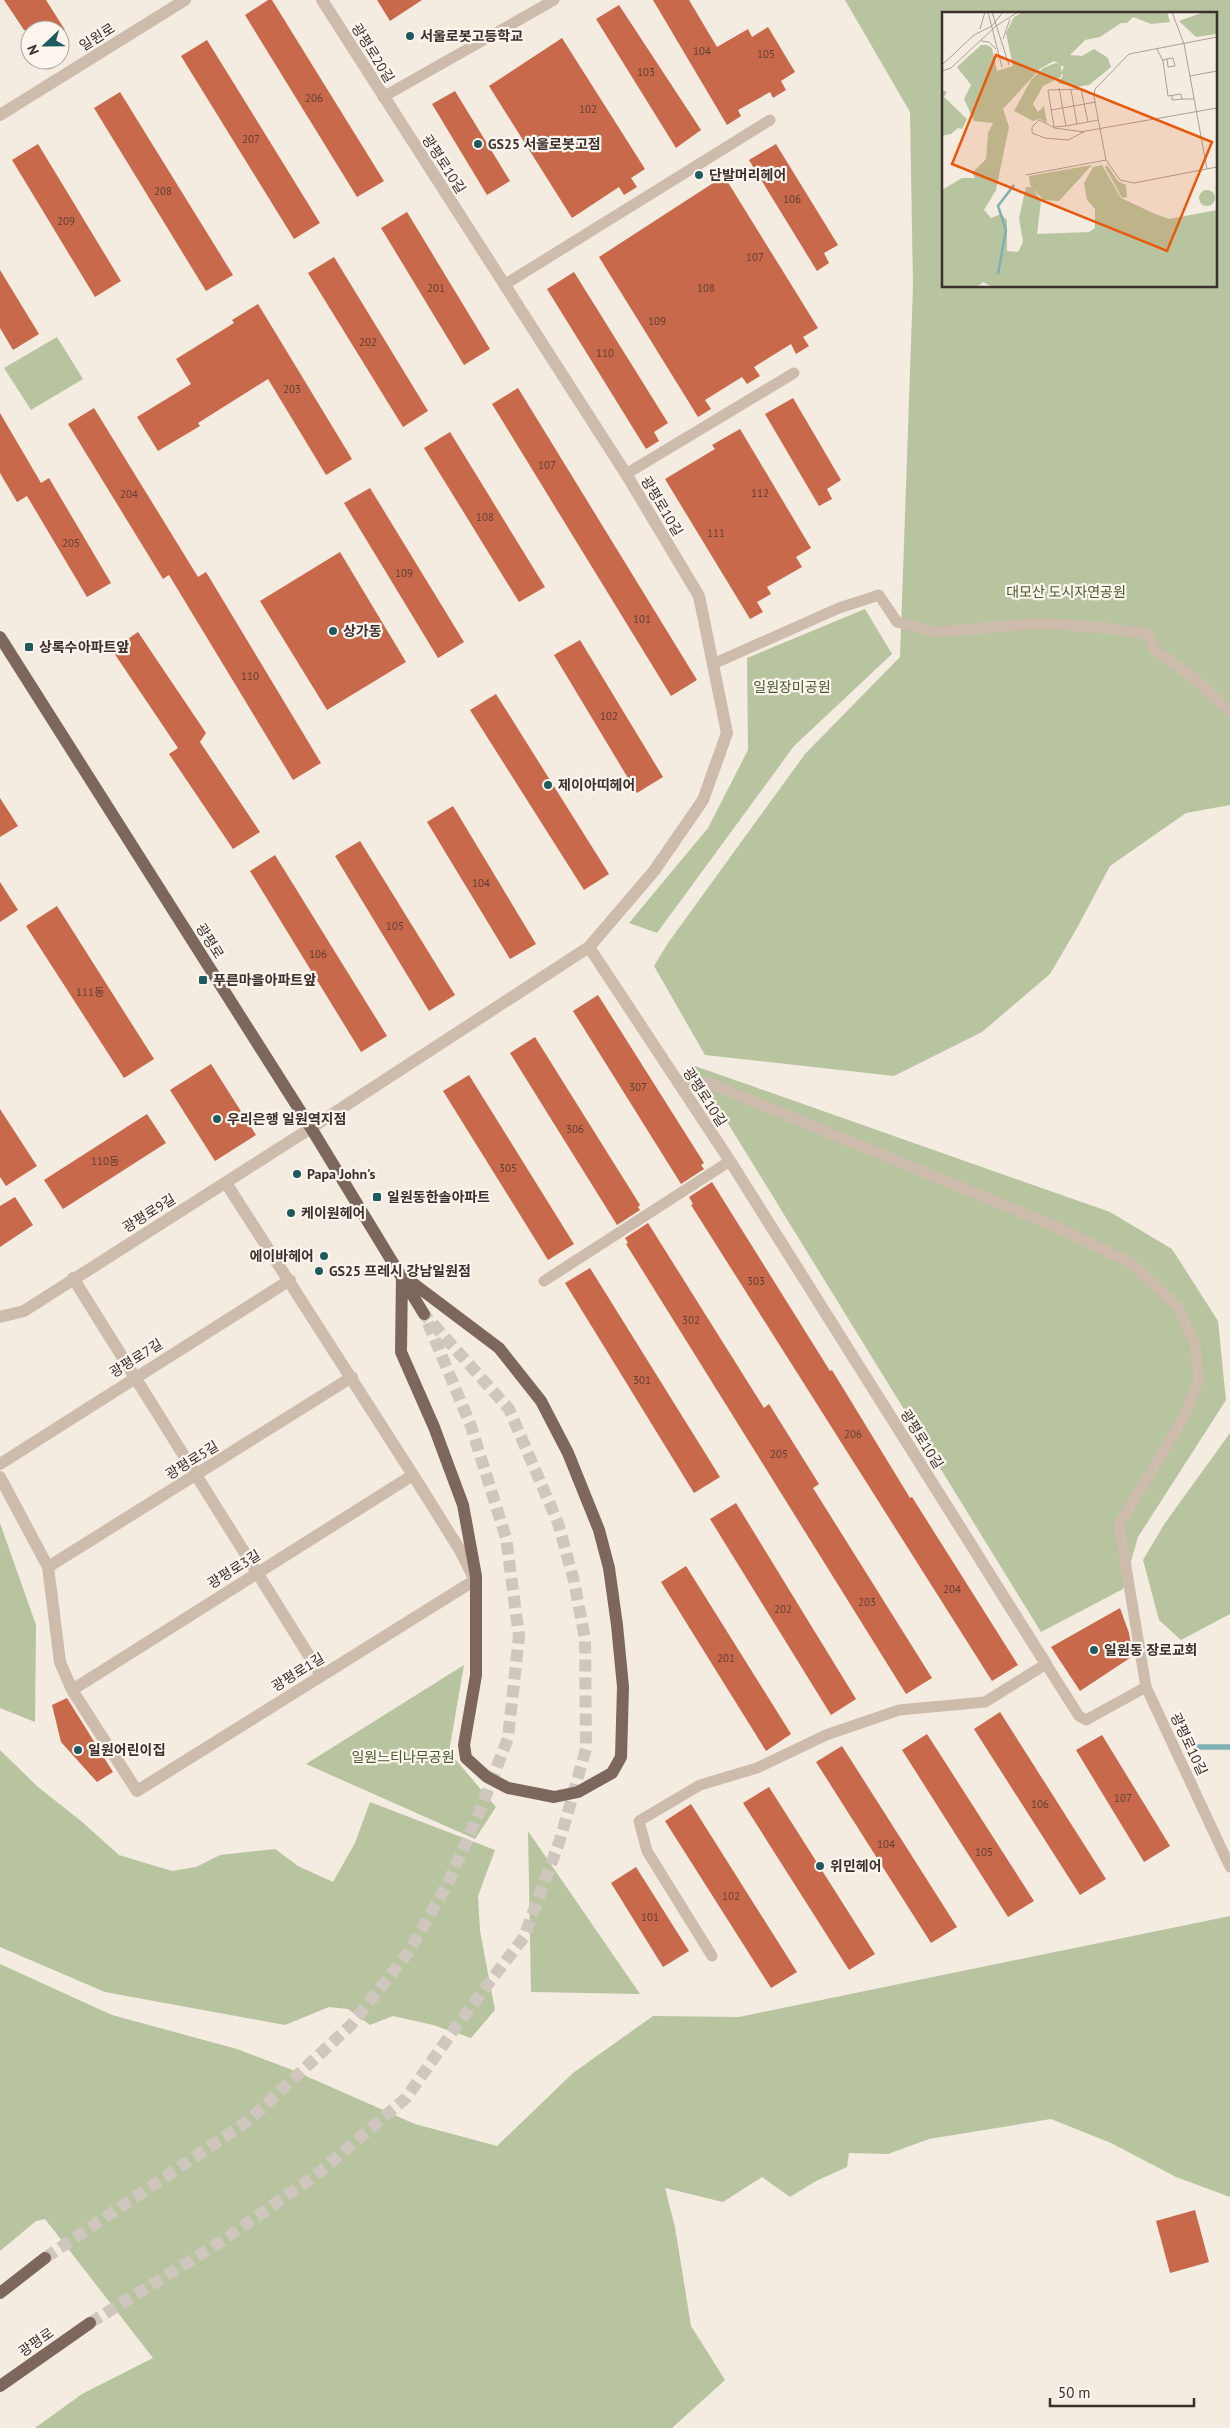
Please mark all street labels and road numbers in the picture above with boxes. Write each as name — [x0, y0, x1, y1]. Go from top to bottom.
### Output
street label: 일원로 — [76, 19, 118, 55]
street label: 광평로20길 — [348, 20, 398, 86]
street label: 광평로10길 — [418, 131, 470, 197]
street label: 광평로10길 — [637, 473, 687, 539]
street label: 광평로 — [192, 920, 228, 962]
street label: 광평로10길 — [679, 1064, 731, 1130]
street label: 광평로9길 — [119, 1190, 179, 1236]
street label: 광평로7길 — [106, 1335, 166, 1381]
street label: 광평로10길 — [897, 1406, 947, 1472]
street label: 광평로5길 — [162, 1437, 222, 1483]
street label: 광평로3길 — [204, 1546, 264, 1592]
street label: 광평로1길 — [268, 1649, 328, 1695]
street label: 광평로10길 — [1167, 1710, 1211, 1778]
street label: 광평로 — [15, 2323, 57, 2360]

